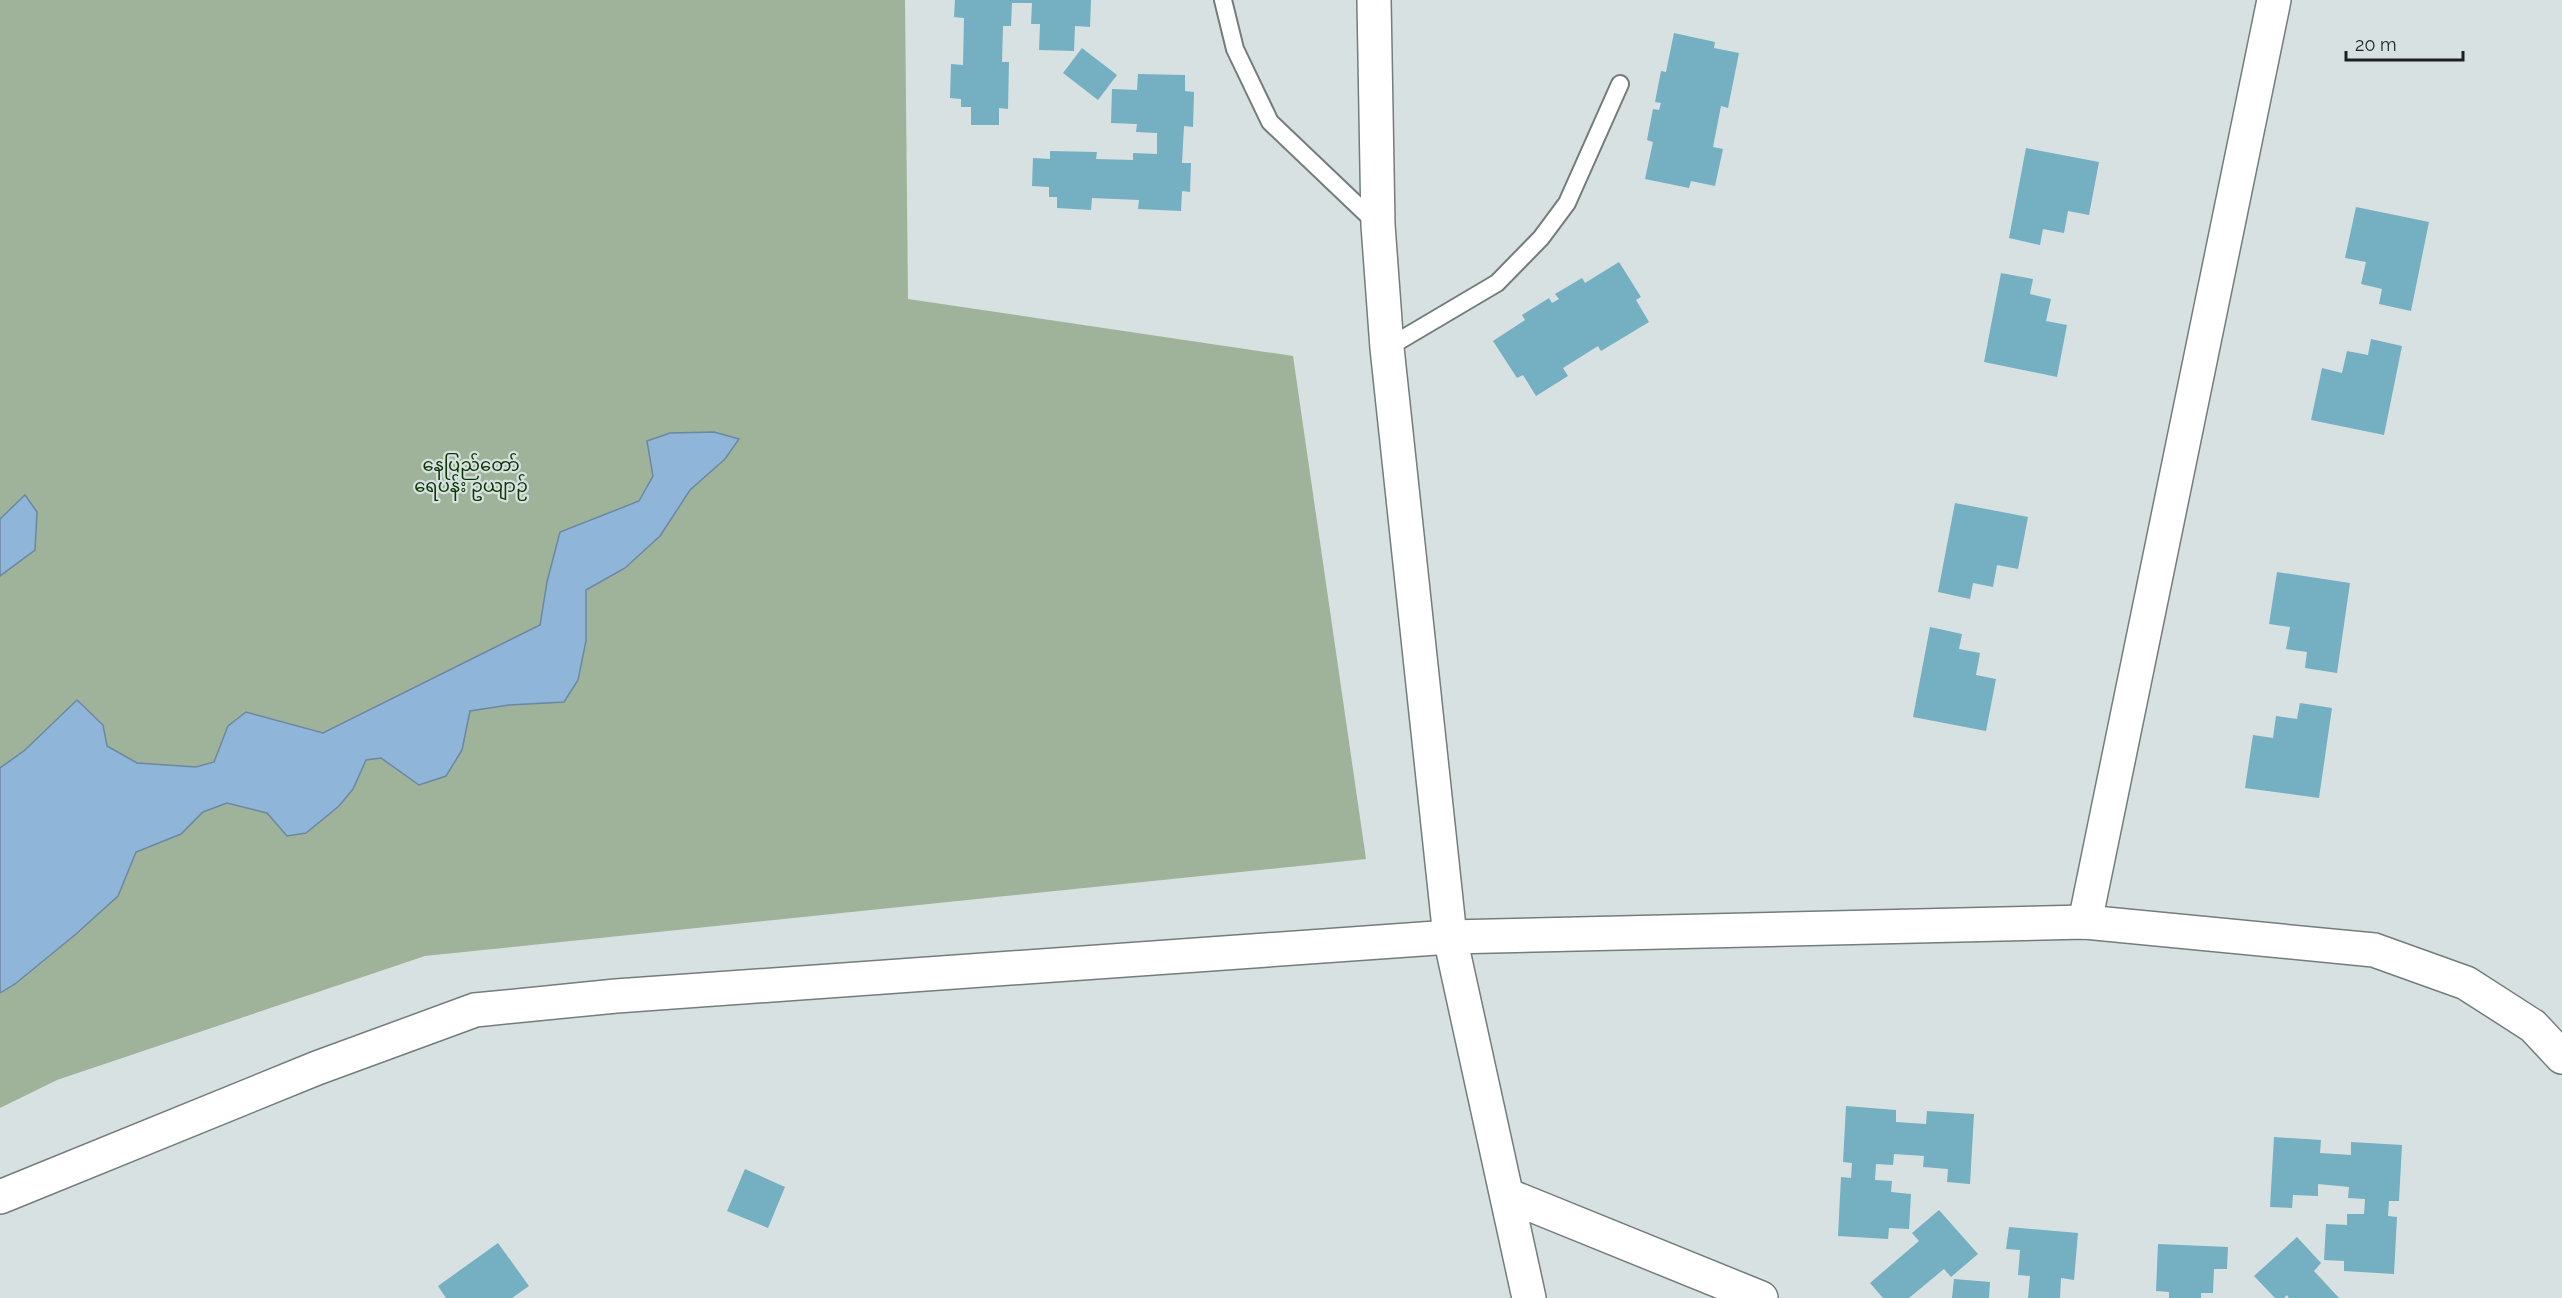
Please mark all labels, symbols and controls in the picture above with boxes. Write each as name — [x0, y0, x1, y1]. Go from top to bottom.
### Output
scale bar — [2346, 24, 2463, 62]
text: 20 m — [2355, 34, 2397, 55]
park label: နေပြည်တော် ရေပန်း ဥယျာဉ် — [414, 452, 528, 501]

